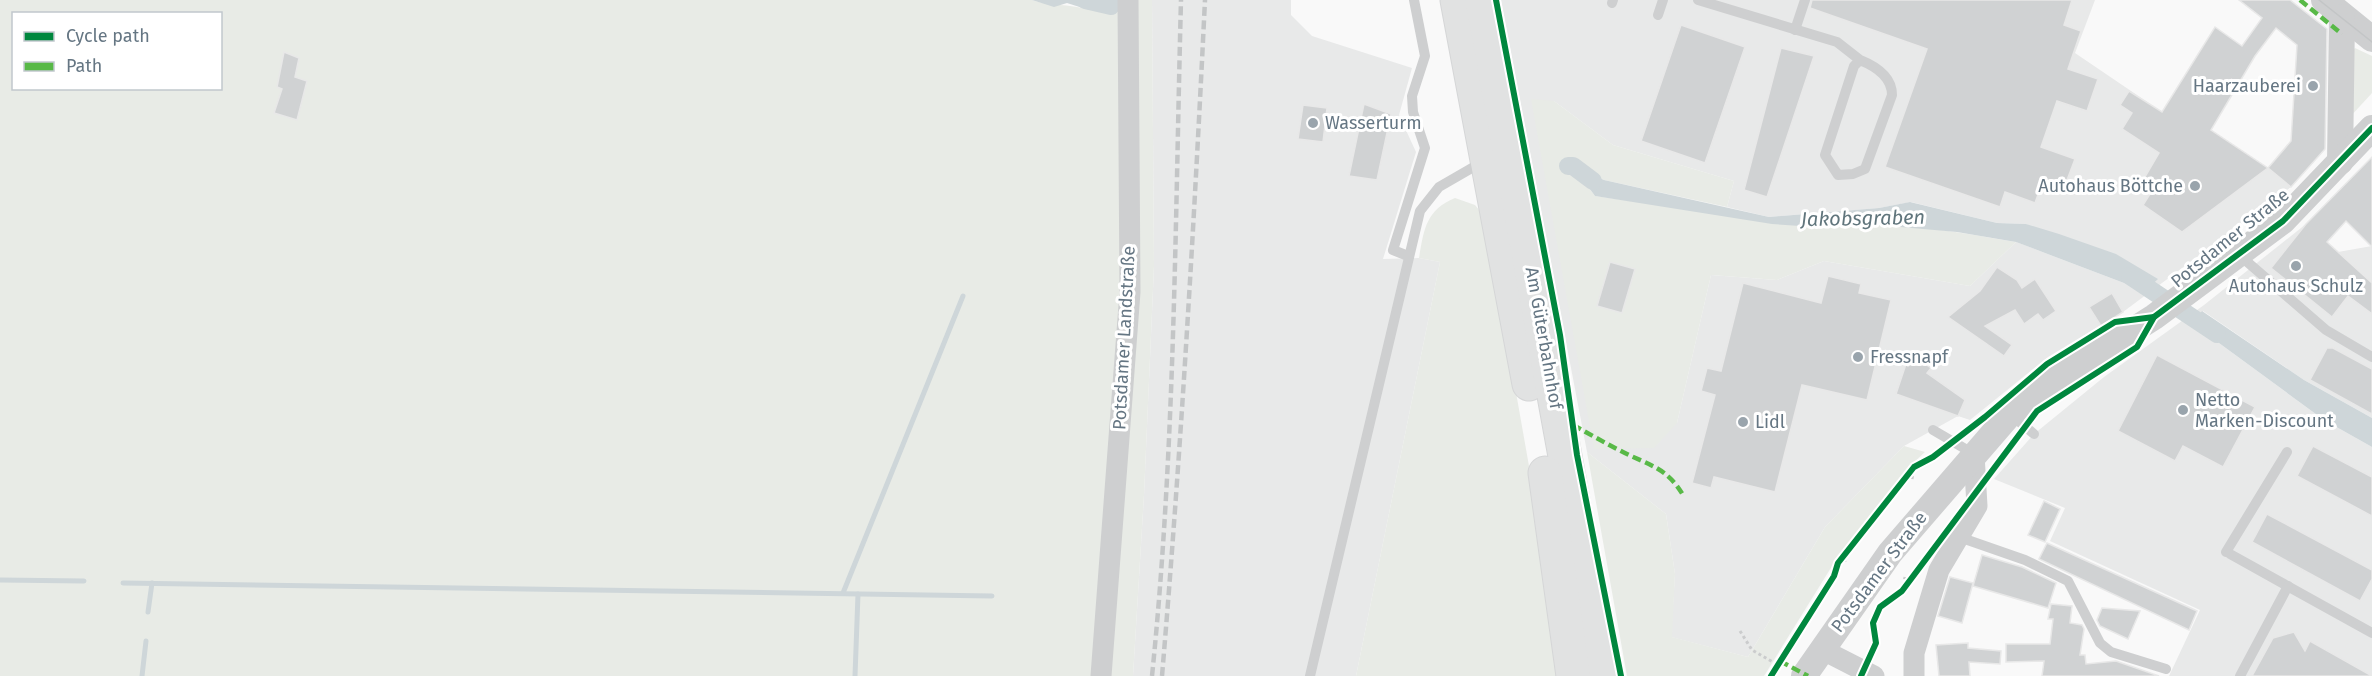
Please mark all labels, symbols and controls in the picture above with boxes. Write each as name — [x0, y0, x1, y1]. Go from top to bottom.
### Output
legend — [12, 12, 222, 90]
text: Cycle path — [66, 25, 150, 47]
text: Path — [66, 55, 102, 77]
place label: Haarzauberei — [2193, 75, 2301, 97]
marker: Haarzauberei — [2306, 79, 2320, 93]
place label: Wasserturm — [1325, 112, 1422, 134]
marker: Wasserturm — [1306, 116, 1320, 130]
place label: Autohaus Böttche — [2038, 175, 2183, 197]
marker: Autohaus Böttche — [2188, 179, 2202, 193]
street label: Potsdamer Straße — [2166, 184, 2294, 292]
water label: Jakobsgraben — [1800, 205, 1925, 231]
street label: Potsdamer Landstraße — [1108, 245, 1140, 431]
marker: Autohaus Schulz — [2289, 259, 2303, 273]
street label: Am Güterbahnhof — [1521, 265, 1568, 413]
place label: Autohaus Schulz — [2229, 275, 2363, 297]
place label: Fressnapf — [1870, 346, 1950, 368]
marker: Fressnapf — [1851, 350, 1865, 364]
place label: Netto Marken-Discount — [2195, 389, 2334, 432]
marker: Netto Marken-Discount — [2176, 403, 2190, 417]
place label: Lidl — [1755, 411, 1785, 433]
marker: Lidl — [1736, 415, 1750, 429]
street label: Potsdamer Straße — [1826, 507, 1932, 637]

